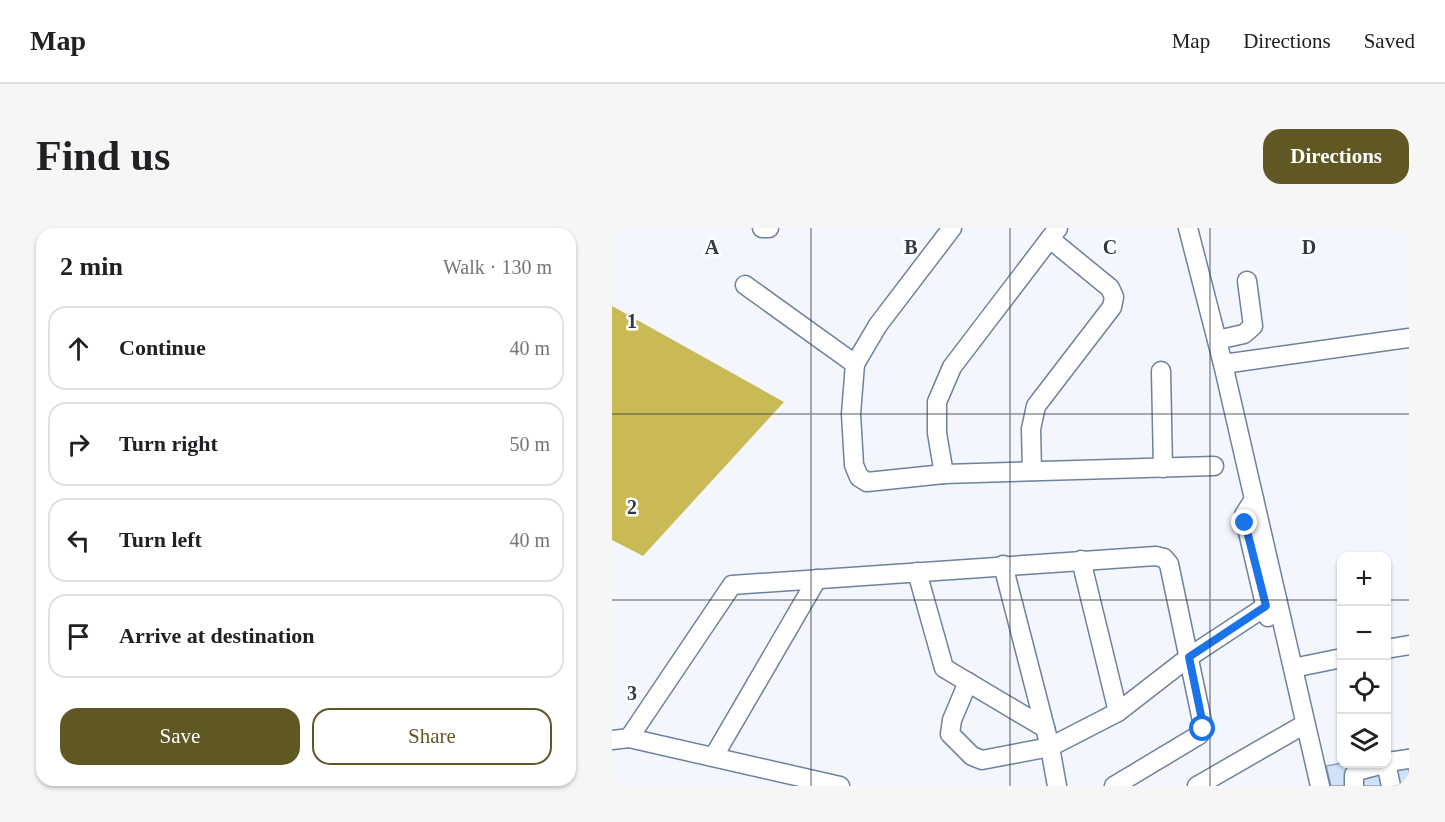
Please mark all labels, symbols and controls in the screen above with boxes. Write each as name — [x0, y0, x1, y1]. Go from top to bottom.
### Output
text: Map — [30, 25, 86, 56]
text: Map — [1172, 29, 1210, 53]
text: Directions — [1243, 29, 1331, 53]
text: Saved — [1364, 29, 1415, 53]
button: Directions — [1263, 129, 1409, 184]
text: Find us — [36, 133, 170, 179]
text: A — [705, 236, 720, 258]
text: B — [904, 236, 918, 258]
text: C — [1103, 236, 1117, 258]
text: D — [1302, 236, 1316, 258]
text: 2 min — [60, 252, 123, 281]
text: Walk · 130 m — [443, 256, 552, 278]
text: 1 — [627, 310, 637, 332]
icon: ahead — [62, 332, 95, 365]
text: Continue — [119, 335, 206, 360]
text: 40 m — [509, 337, 550, 359]
icon: right — [62, 428, 95, 461]
text: Turn right — [119, 431, 218, 456]
text: 50 m — [509, 433, 550, 455]
text: 2 — [627, 496, 637, 518]
route end — [1231, 509, 1257, 535]
icon: left — [62, 524, 95, 557]
text: Turn left — [119, 527, 202, 552]
text: 40 m — [509, 529, 550, 551]
map controls — [1337, 552, 1391, 768]
button: + — [1337, 552, 1391, 606]
button: − — [1337, 606, 1391, 660]
icon: arrive — [62, 620, 95, 653]
text: Arrive at destination — [119, 623, 315, 648]
button: locate — [1337, 660, 1391, 714]
text: 3 — [627, 682, 637, 704]
button: Save — [60, 708, 300, 765]
button: Share — [312, 708, 552, 765]
button: layers — [1337, 714, 1391, 768]
route start — [1189, 715, 1215, 741]

